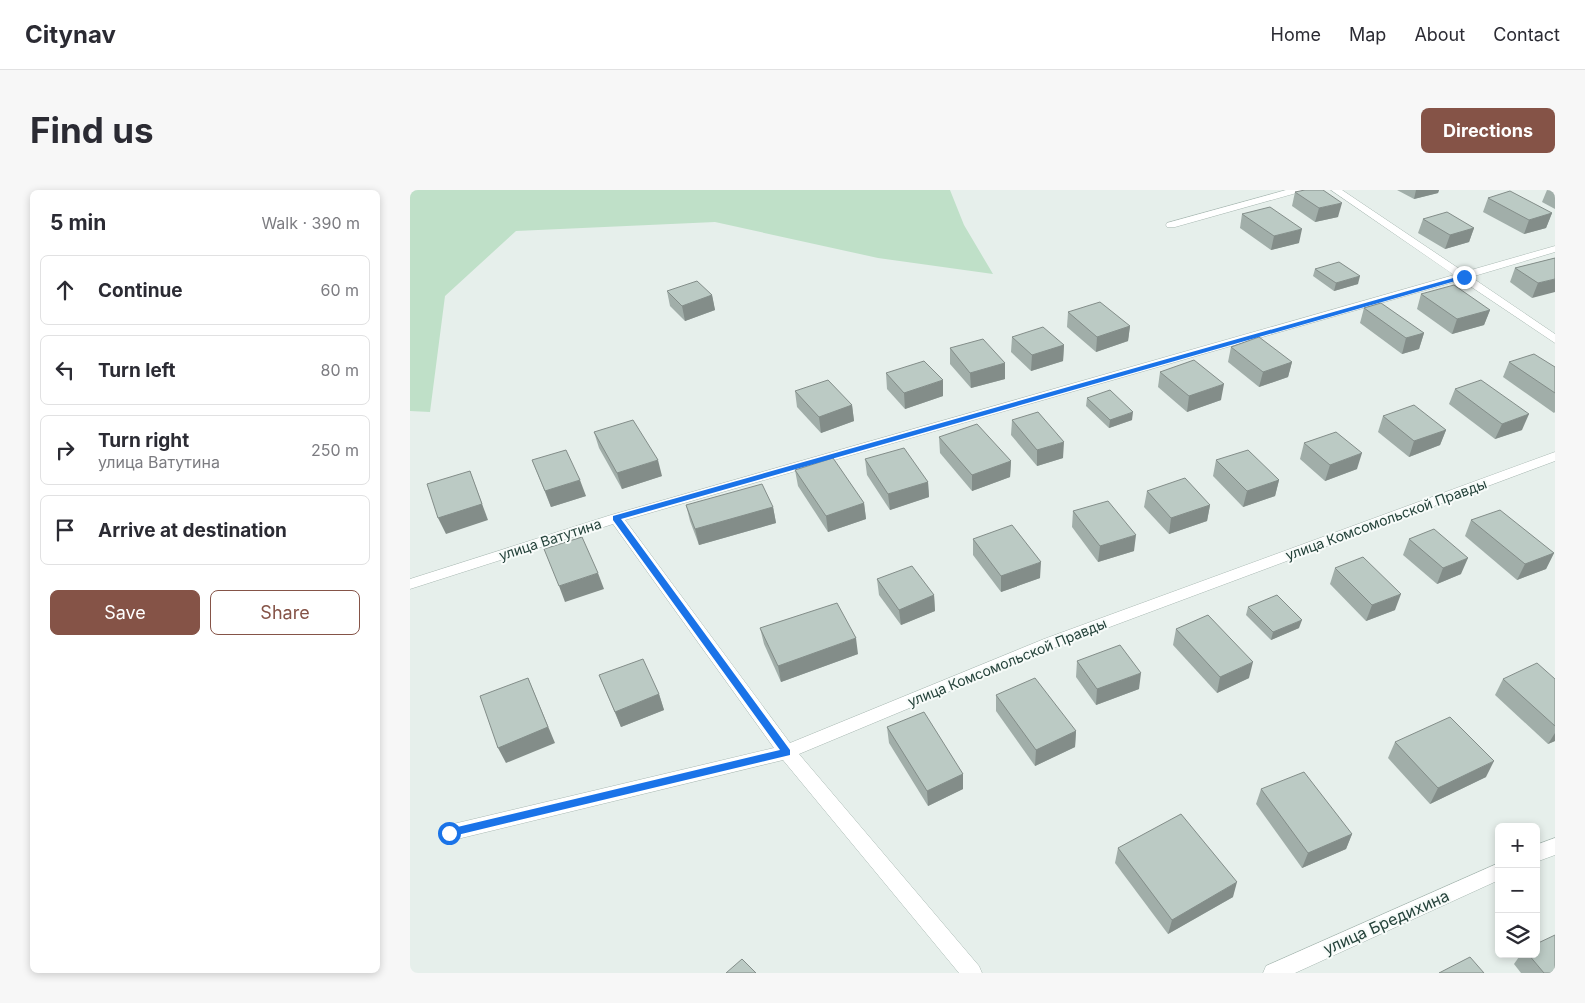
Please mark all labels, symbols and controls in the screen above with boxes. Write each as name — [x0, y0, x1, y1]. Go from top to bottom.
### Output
text: Citynav — [25, 20, 116, 49]
text: Home — [1271, 24, 1321, 45]
text: Map — [1349, 24, 1386, 45]
text: About — [1414, 24, 1465, 45]
text: Contact — [1493, 24, 1560, 45]
button: Directions — [1421, 108, 1555, 153]
text: Find us — [30, 109, 154, 151]
text: 5 min — [50, 210, 106, 235]
text: Walk · 390 m — [261, 213, 360, 233]
route end — [1453, 266, 1476, 289]
icon: ahead — [51, 276, 79, 304]
text: Continue — [98, 279, 183, 302]
text: 60 m — [320, 280, 359, 300]
icon: left — [51, 356, 79, 384]
text: Turn left — [98, 359, 176, 382]
text: 80 m — [320, 360, 359, 380]
text: Turn right — [98, 429, 189, 452]
icon: right — [51, 436, 79, 464]
text: 250 m — [311, 440, 359, 460]
text: улица Ватутина — [98, 452, 220, 472]
street label: улица Комсомольской Правды — [1283, 475, 1489, 563]
street label: улица Ватутина — [497, 514, 603, 564]
icon: arrive — [51, 516, 79, 544]
text: Arrive at destination — [98, 519, 287, 542]
button: Save — [50, 590, 200, 635]
button: Share — [210, 590, 360, 635]
street label: улица Комсомольской Правды — [905, 614, 1109, 710]
route start — [438, 822, 461, 845]
map controls — [1495, 823, 1540, 958]
button: + — [1495, 823, 1540, 868]
button: − — [1495, 868, 1540, 913]
street label: улица Бредихина — [1320, 885, 1452, 959]
button: layers — [1495, 913, 1540, 958]

